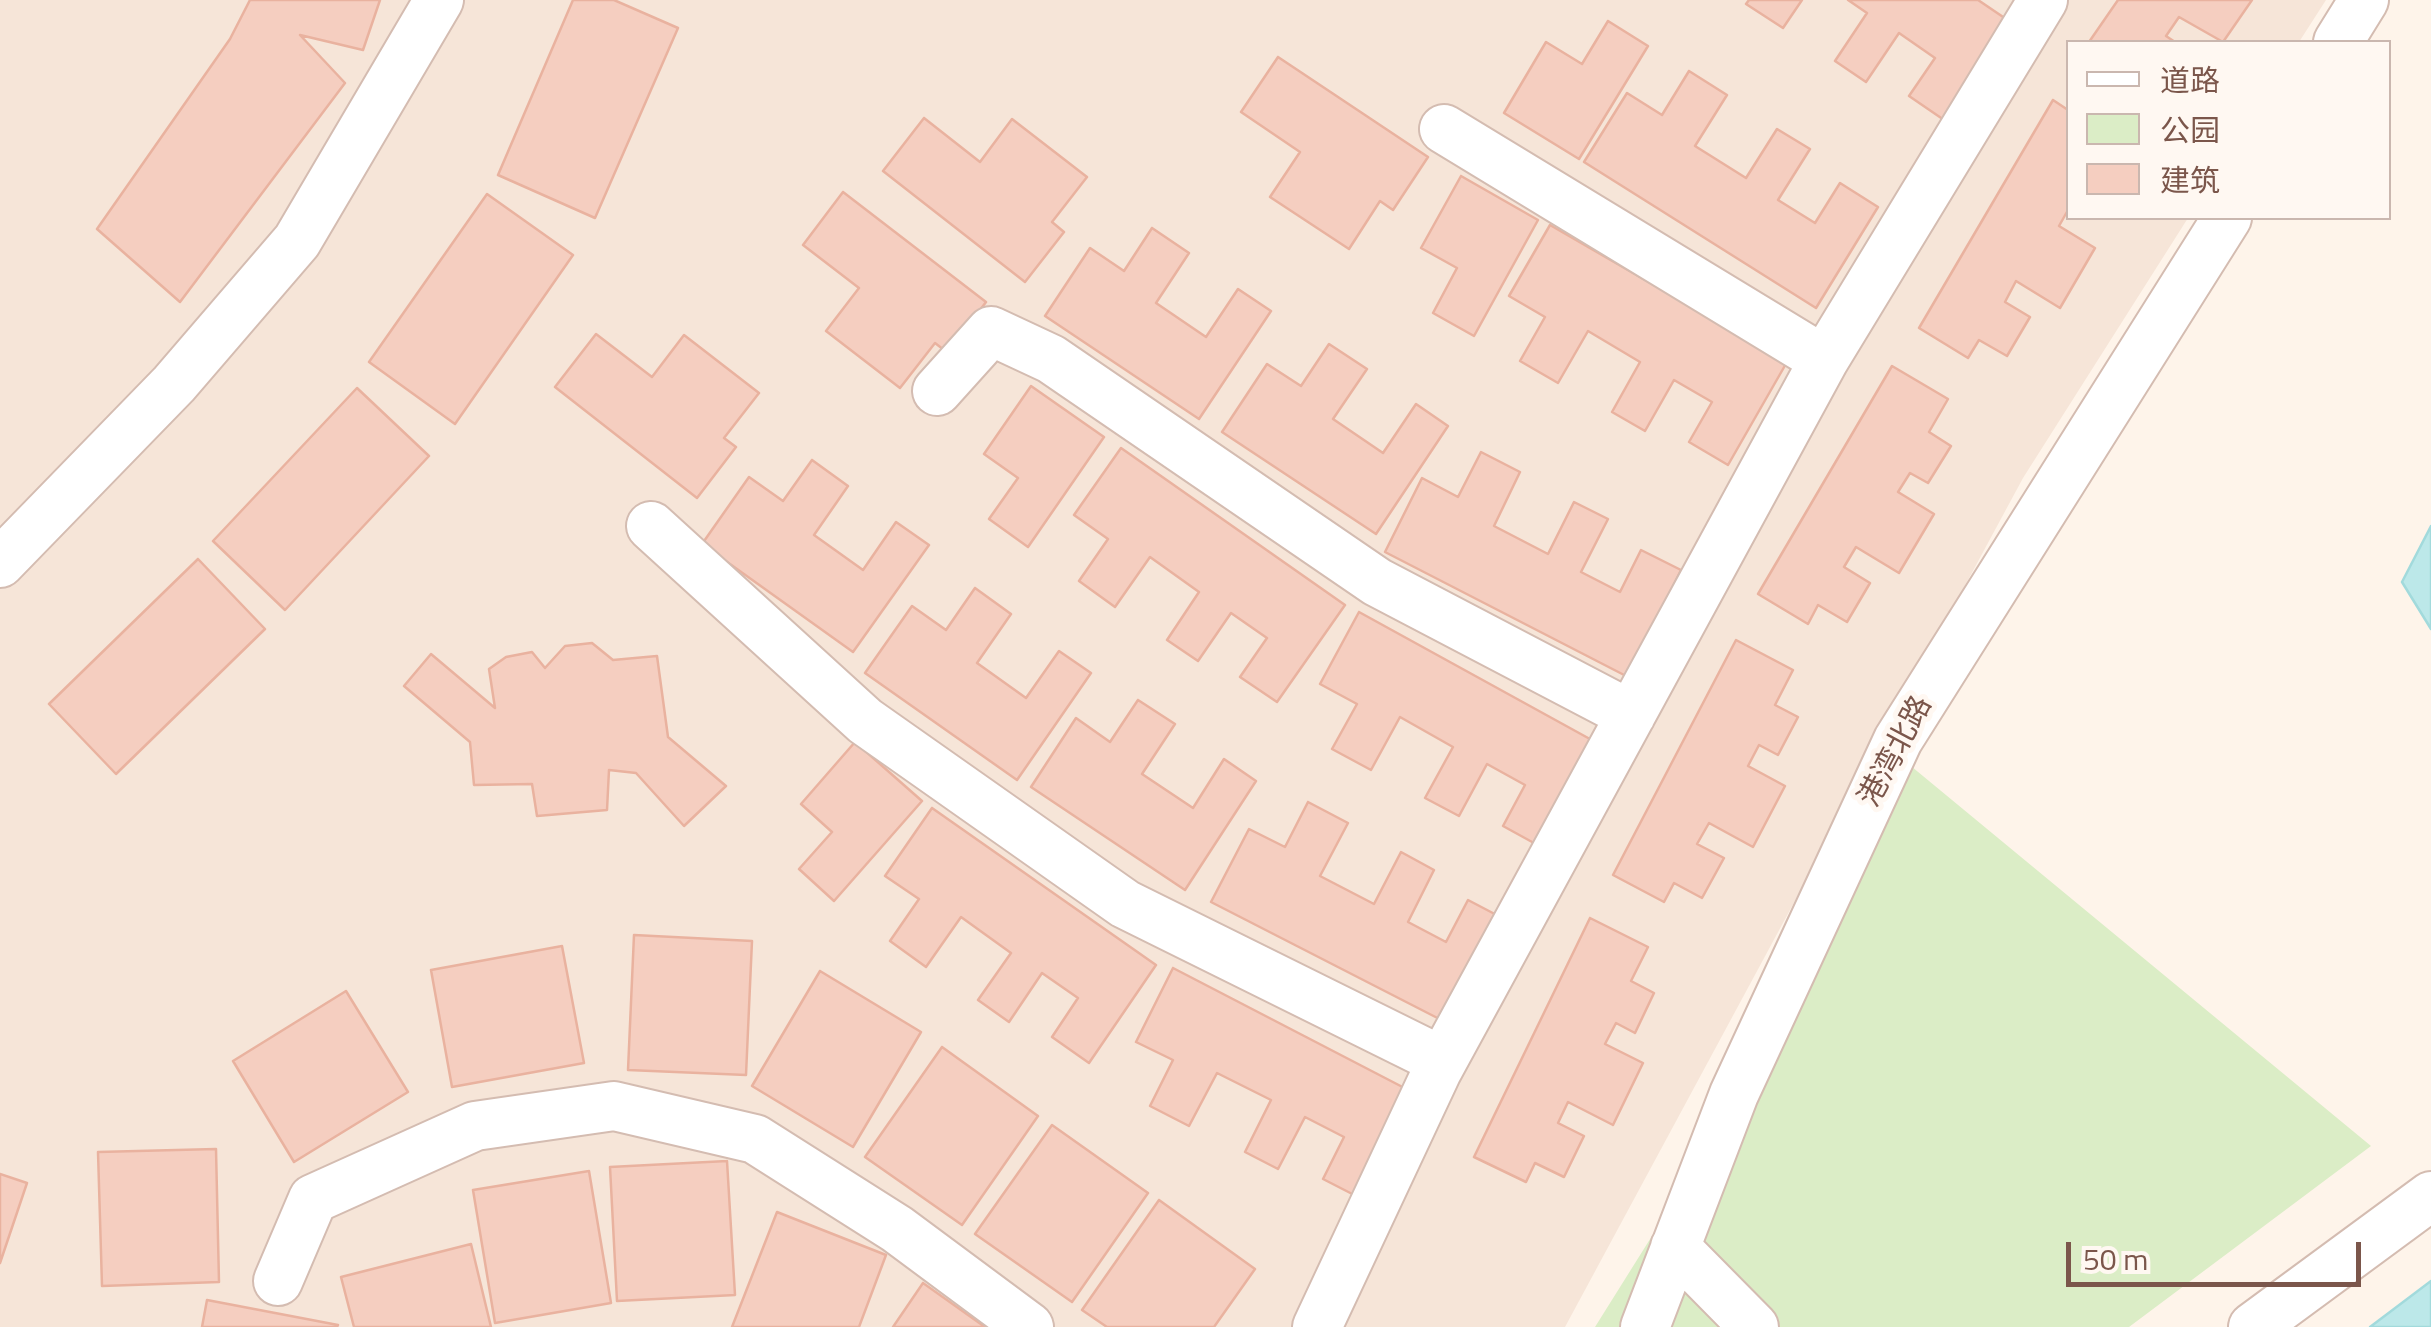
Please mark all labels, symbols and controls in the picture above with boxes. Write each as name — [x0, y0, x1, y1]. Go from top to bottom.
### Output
legend — [2066, 40, 2391, 220]
text: 道路 — [2160, 57, 2220, 103]
text: 公园 — [2160, 107, 2220, 153]
text: 建筑 — [2160, 157, 2220, 203]
street label: 港湾北路 — [1853, 691, 1941, 813]
scale bar — [2071, 1222, 2366, 1284]
text: 50 m — [2083, 1236, 2148, 1282]

